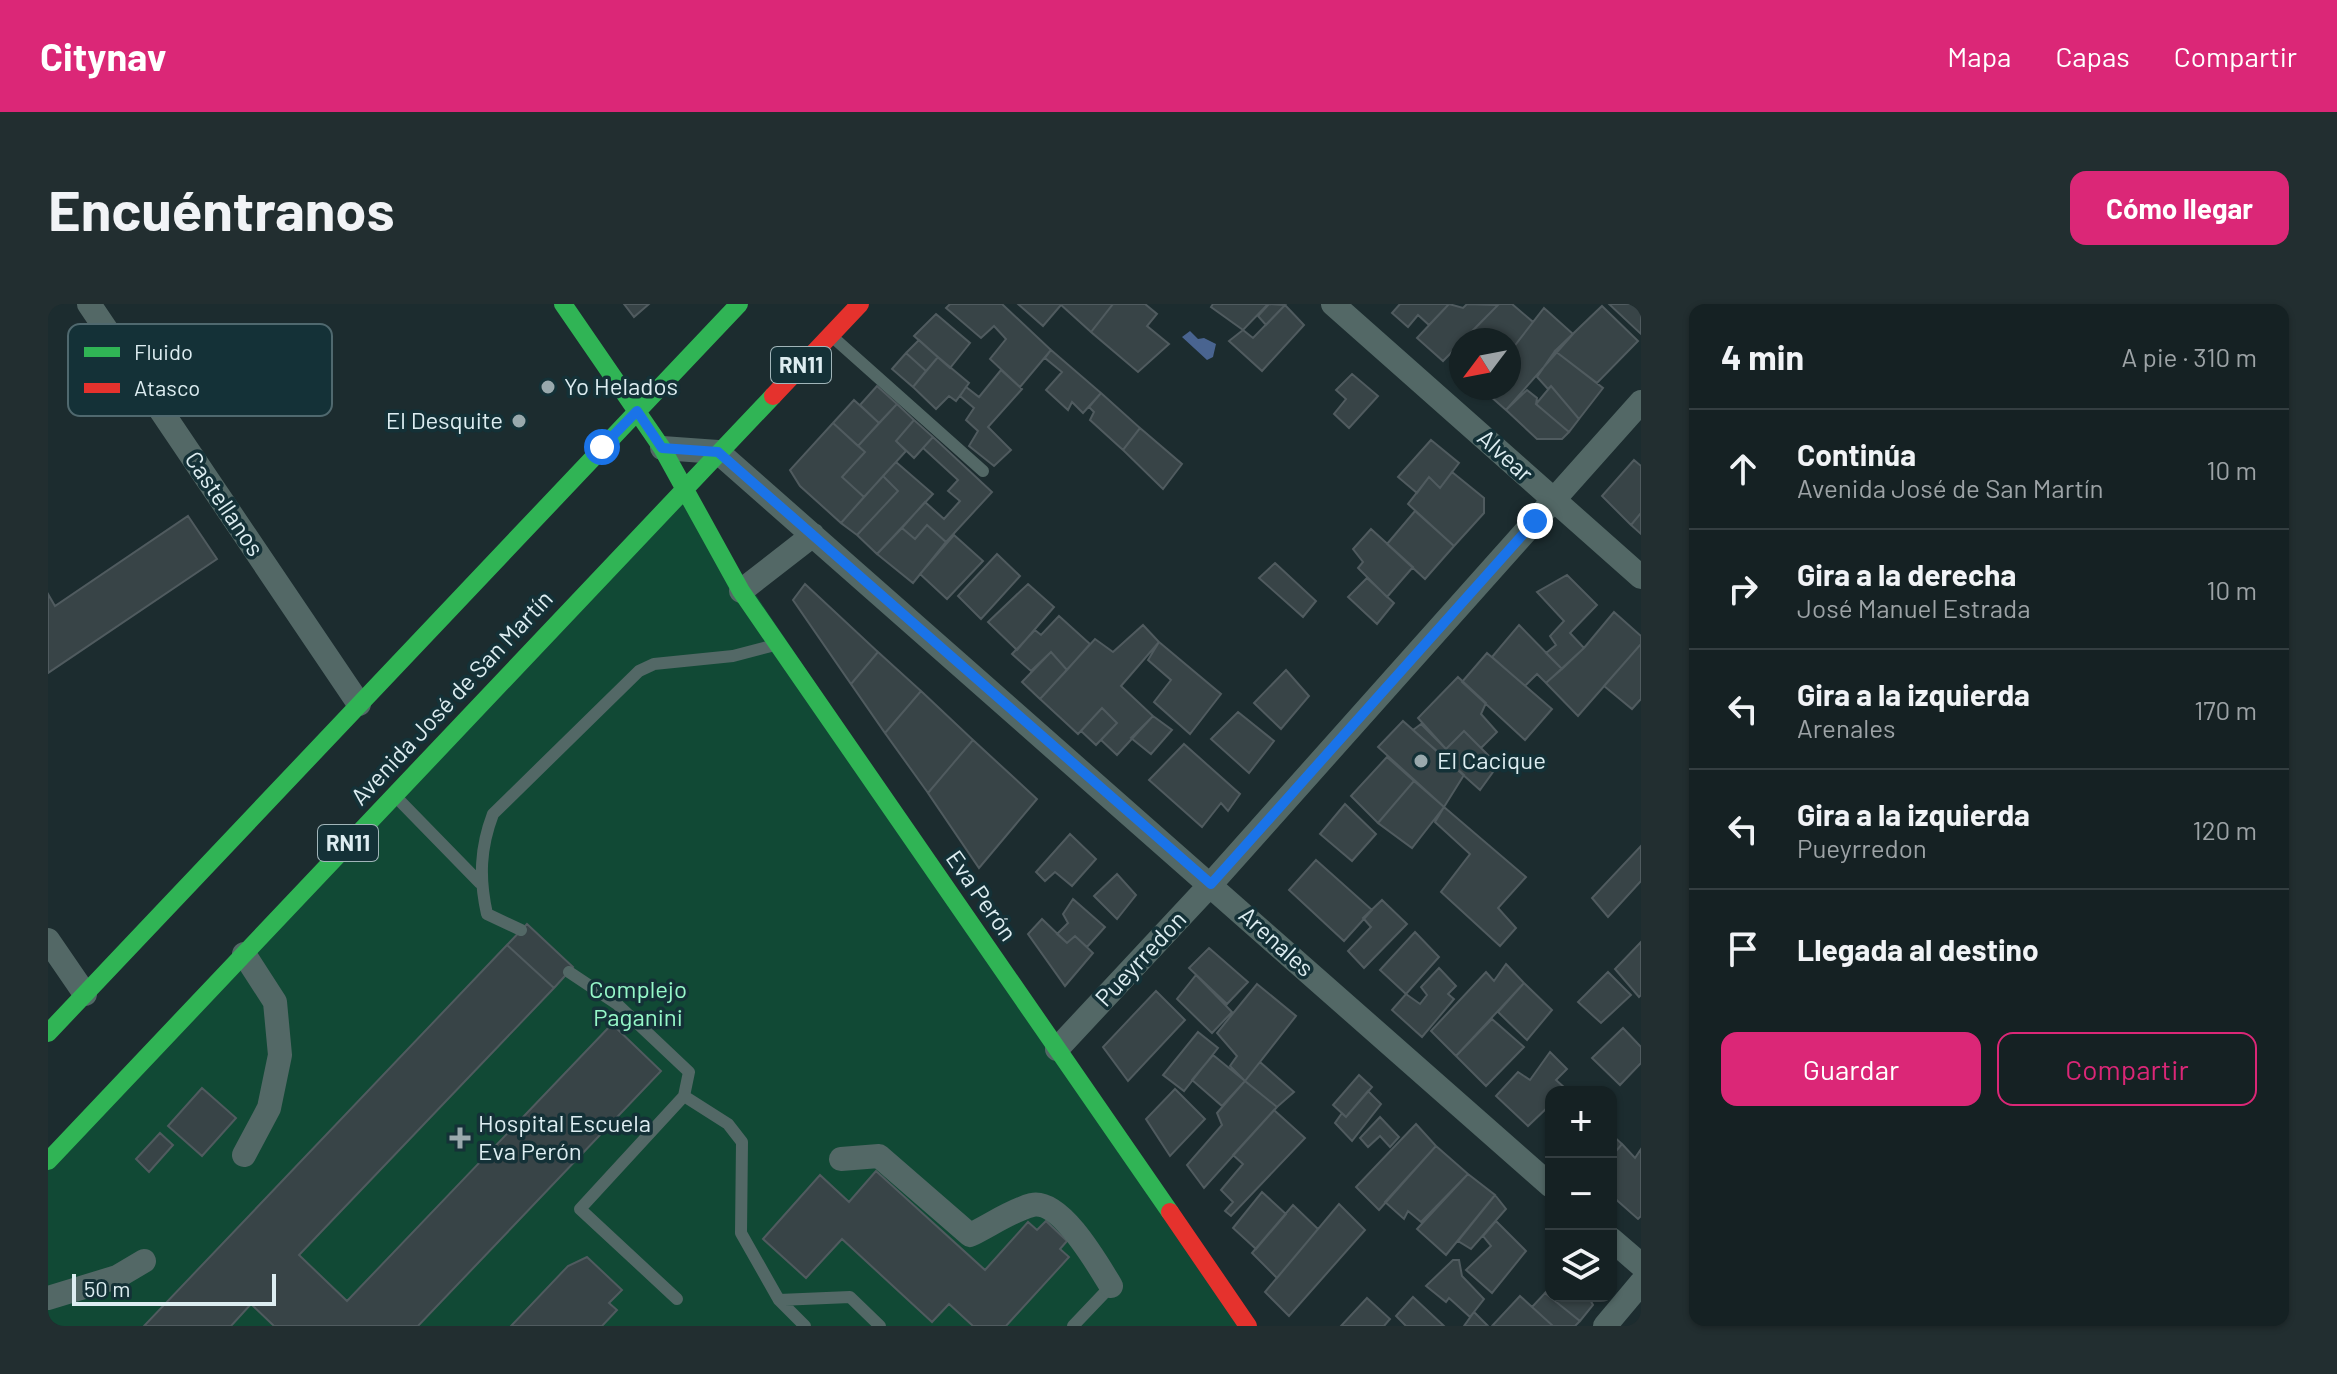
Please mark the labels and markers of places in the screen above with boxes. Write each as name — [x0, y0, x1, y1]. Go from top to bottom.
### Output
place label: Yo Helados — [564, 371, 678, 400]
marker: Yo Helados — [539, 378, 557, 396]
place label: El Desquite — [386, 405, 503, 434]
marker: El Desquite — [510, 412, 528, 430]
place label: El Cacique — [1437, 745, 1546, 774]
marker: El Cacique — [1412, 752, 1430, 770]
place label: Hospital Escuela Eva Perón — [478, 1108, 651, 1165]
marker: Hospital Escuela Eva Perón — [449, 1127, 471, 1149]

